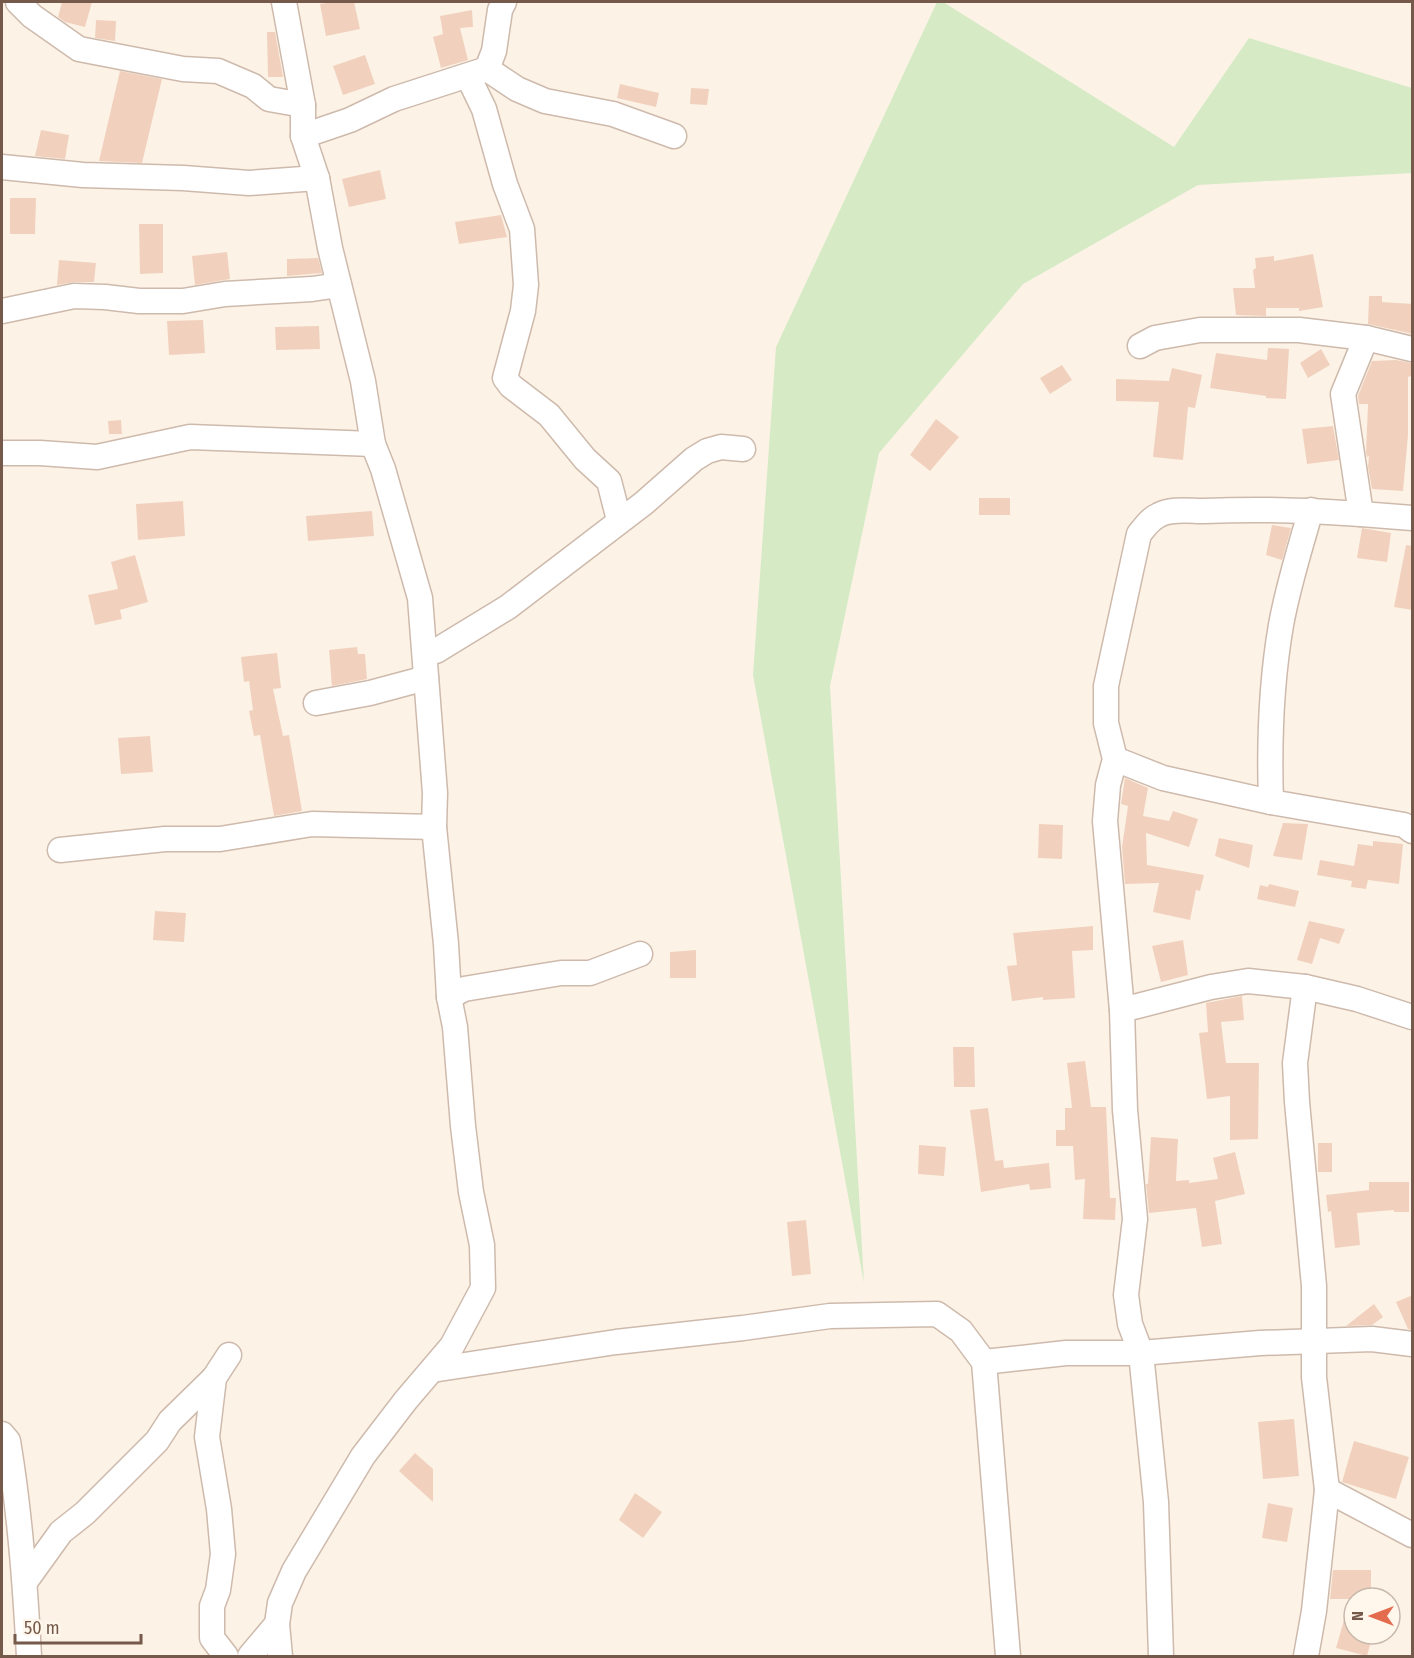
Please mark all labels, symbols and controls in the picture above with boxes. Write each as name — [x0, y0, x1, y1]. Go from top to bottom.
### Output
north arrow — [1342, 1586, 1402, 1646]
scale bar — [15, 1607, 141, 1645]
text: N — [1348, 1611, 1367, 1621]
text: 50 m — [24, 1617, 60, 1639]

